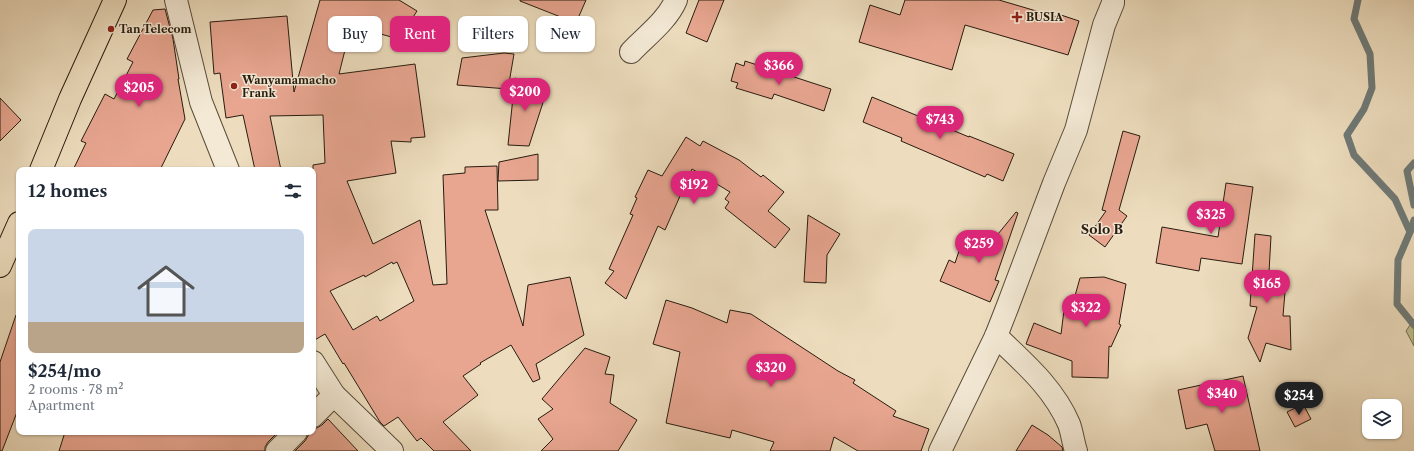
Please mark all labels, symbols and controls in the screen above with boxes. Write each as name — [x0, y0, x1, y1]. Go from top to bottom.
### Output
place label: BUSIA — [1026, 10, 1064, 24]
marker: BUSIA — [1011, 11, 1023, 23]
chip: Buy — [328, 16, 382, 52]
chip: Rent — [390, 16, 450, 52]
chip: Filters — [458, 16, 528, 52]
chip: New — [536, 16, 595, 52]
place label: Tan Telecom — [119, 22, 192, 36]
marker: Tan Telecom — [106, 24, 116, 34]
pin: $366 — [755, 52, 803, 86]
text: $366 — [764, 57, 794, 73]
place label: Wanyamamacho Frank — [241, 73, 336, 100]
pin: $205 — [115, 74, 163, 108]
pin: $200 — [501, 78, 549, 112]
text: $205 — [124, 79, 154, 95]
marker: Wanyamamacho Frank — [229, 81, 239, 91]
text: $200 — [509, 83, 541, 99]
pin: $743 — [916, 106, 964, 140]
text: $743 — [926, 111, 954, 127]
pin: $192 — [670, 171, 718, 205]
text: $192 — [680, 176, 708, 192]
icon: filters — [282, 180, 304, 202]
text: 12 homes — [28, 181, 107, 201]
pin: $325 — [1187, 201, 1235, 235]
text: $325 — [1196, 206, 1226, 222]
district label: Solo B — [1081, 221, 1124, 237]
pin: $259 — [955, 230, 1003, 264]
text: $259 — [964, 235, 994, 251]
icon: home — [130, 255, 202, 327]
pin: $165 — [1243, 270, 1291, 304]
text: $165 — [1253, 275, 1281, 291]
pin: $322 — [1062, 294, 1110, 328]
text: $322 — [1071, 299, 1101, 315]
pin: $320 — [747, 354, 795, 388]
text: $320 — [756, 359, 786, 375]
text: $254/mo — [28, 361, 101, 381]
pin: $340 — [1198, 380, 1246, 414]
text: 2 rooms · 78 m² — [28, 381, 124, 397]
pin: $254 — [1275, 382, 1323, 416]
text: $340 — [1207, 385, 1237, 401]
text: $254 — [1284, 387, 1314, 403]
text: Apartment — [28, 397, 95, 413]
map controls — [1362, 399, 1402, 439]
button: layers — [1362, 399, 1402, 439]

